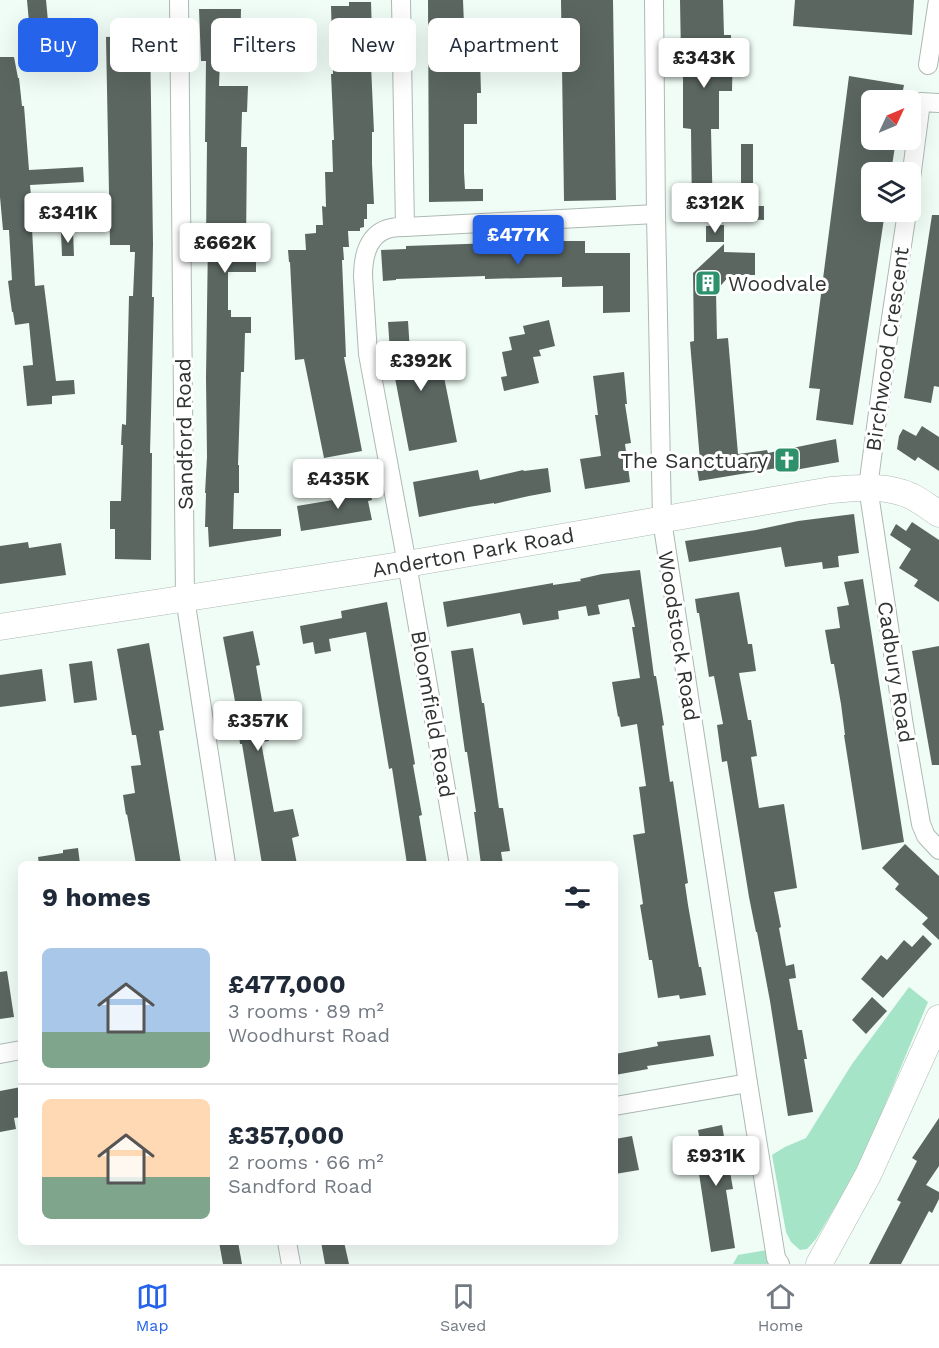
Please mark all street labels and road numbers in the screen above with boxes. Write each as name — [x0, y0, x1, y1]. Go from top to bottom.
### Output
street label: Birchwood Crescent — [860, 245, 914, 453]
street label: Sandford Road — [170, 358, 198, 510]
street label: Anderton Park Road — [370, 522, 576, 582]
street label: Woodstock Road — [653, 549, 705, 723]
street label: Cadbury Road — [872, 599, 920, 745]
street label: Bloomfield Road — [406, 629, 460, 799]

